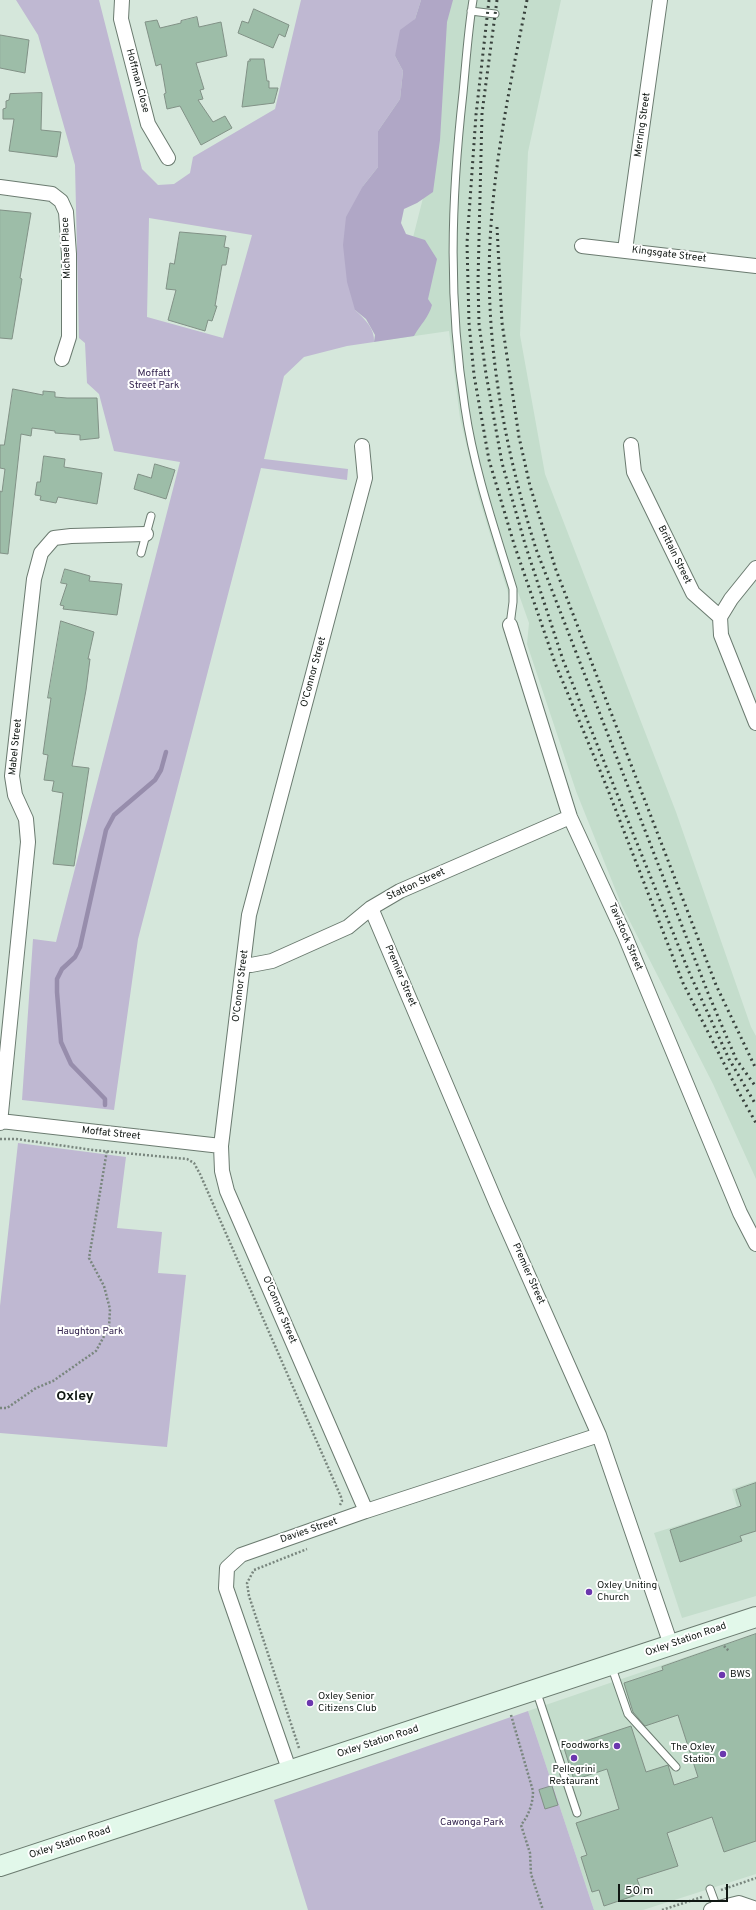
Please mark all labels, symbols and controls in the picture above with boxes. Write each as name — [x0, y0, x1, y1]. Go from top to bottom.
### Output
street label: Hoffman Close — [123, 48, 151, 114]
street label: Merring Street — [633, 92, 653, 158]
street label: Michael Place — [60, 217, 74, 279]
street label: Kingsgate Street — [631, 244, 707, 266]
park label: Moffatt Street Park — [129, 368, 179, 392]
street label: Brittain Street — [655, 524, 693, 586]
street label: O'Connor Street — [299, 636, 329, 708]
street label: Mabel Street — [7, 718, 25, 776]
street label: Statton Street — [385, 866, 447, 904]
street label: Tavistock Street — [605, 901, 645, 973]
street label: Premier Street — [382, 943, 418, 1009]
street label: O'Connor Street — [231, 949, 251, 1023]
street label: Moffat Street — [81, 1125, 141, 1143]
street label: Premier Street — [509, 1242, 547, 1306]
street label: O'Connor Street — [259, 1274, 299, 1346]
park label: Haughton Park — [57, 1326, 123, 1338]
district label: Oxley — [56, 1389, 94, 1405]
street label: Davies Street — [279, 1516, 339, 1546]
place label: Oxley Uniting Church — [597, 1580, 657, 1604]
marker: Oxley Uniting Church — [584, 1587, 594, 1597]
street label: Oxley Station Road — [644, 1620, 728, 1660]
place label: BWS — [730, 1669, 751, 1681]
marker: BWS — [717, 1670, 727, 1680]
place label: Oxley Senior Citizens Club — [318, 1691, 377, 1714]
marker: Oxley Senior Citizens Club — [305, 1698, 315, 1708]
street label: Oxley Station Road — [336, 1723, 420, 1761]
place label: Foodworks — [561, 1740, 609, 1752]
marker: Foodworks — [612, 1741, 622, 1751]
place label: The Oxley Station — [670, 1742, 715, 1766]
marker: The Oxley Station — [718, 1749, 728, 1759]
marker: Pellegrini Restaurant — [569, 1753, 579, 1763]
place label: Pellegrini Restaurant — [549, 1764, 599, 1788]
park label: Cawonga Park — [440, 1817, 504, 1829]
street label: Oxley Station Road — [28, 1824, 112, 1862]
scale bar — [620, 1876, 730, 1902]
text: 50 m — [625, 1883, 653, 1899]

